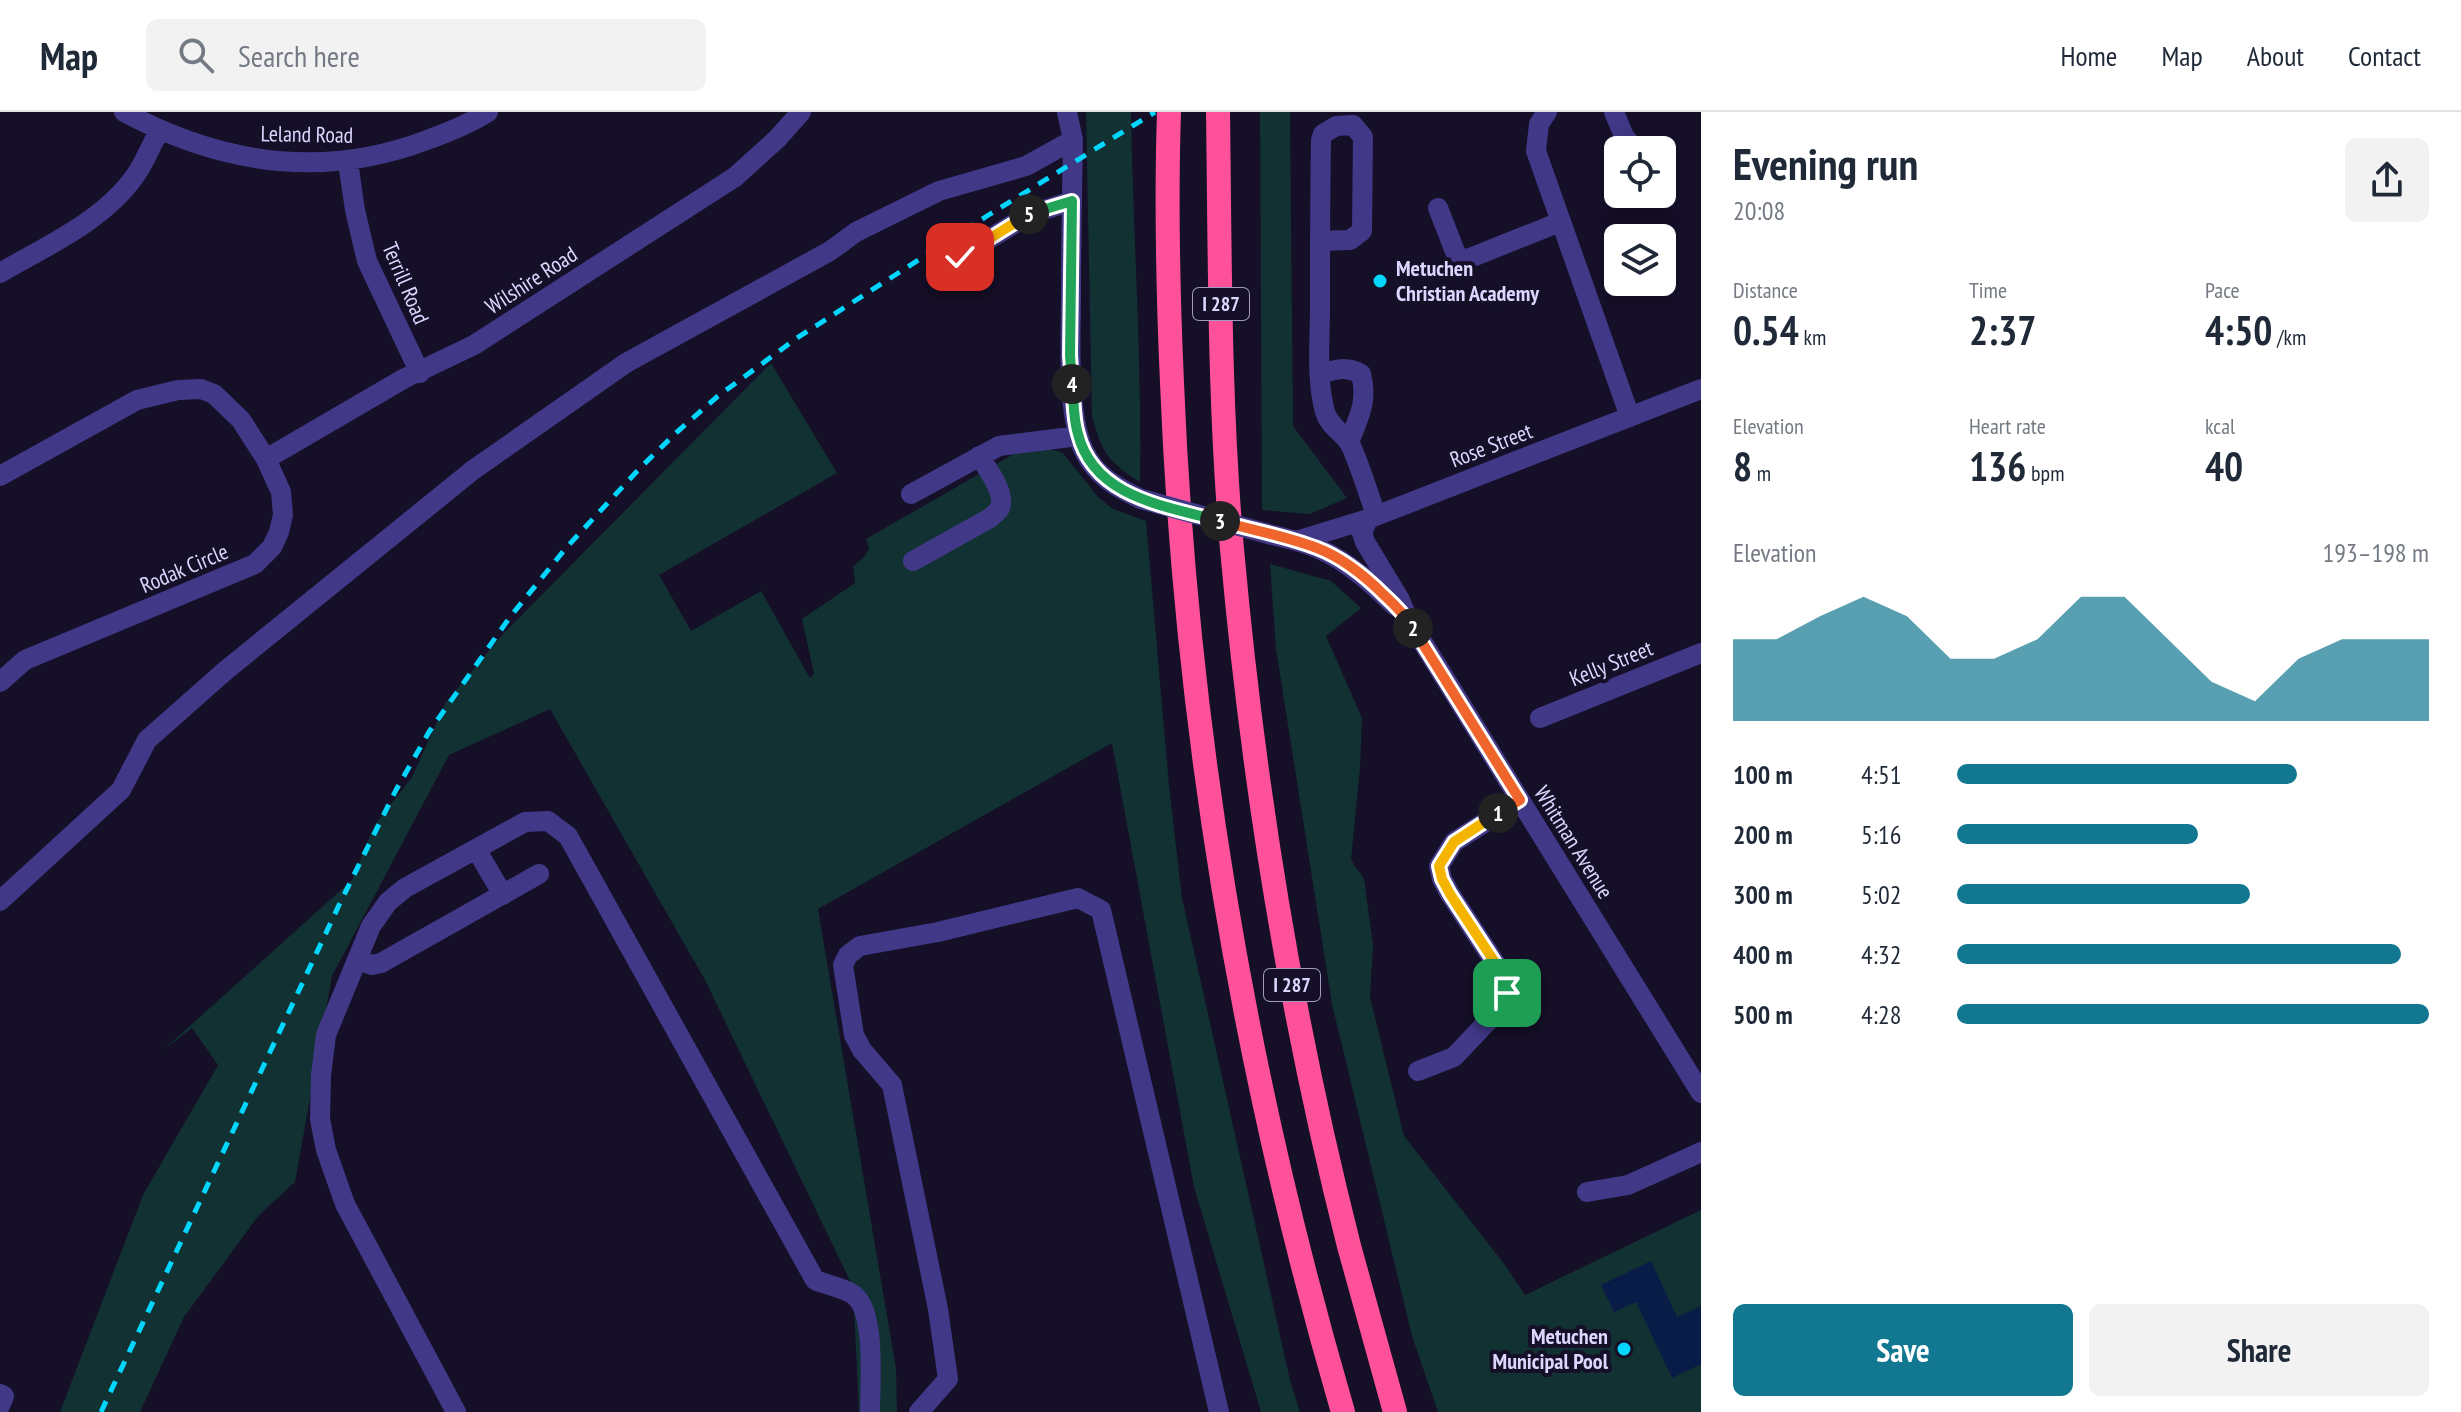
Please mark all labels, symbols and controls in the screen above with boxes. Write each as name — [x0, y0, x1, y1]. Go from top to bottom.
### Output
search box — [146, 19, 706, 91]
text: Map — [40, 31, 98, 80]
icon: search — [174, 33, 218, 77]
text: Search here — [238, 36, 360, 75]
text: Home — [2061, 37, 2117, 74]
text: Map — [2161, 37, 2203, 74]
text: About — [2247, 37, 2304, 74]
text: Contact — [2348, 37, 2421, 74]
street label: Leland Road — [260, 119, 354, 149]
text: Evening run — [1733, 135, 1918, 192]
map controls — [1604, 136, 1676, 296]
button: locate — [1604, 136, 1676, 208]
button: share — [2345, 138, 2429, 222]
pin: 5 — [1009, 194, 1049, 234]
text: 20:08 — [1733, 194, 1785, 227]
text: 5 — [1024, 200, 1034, 228]
pin — [926, 223, 994, 291]
button: layers — [1604, 224, 1676, 296]
icon: check — [938, 235, 982, 279]
street label: Terrill Road — [376, 238, 436, 328]
street label: Wilshire Road — [480, 240, 582, 320]
place label: Metuchen Christian Academy — [1396, 254, 1540, 307]
marker: Metuchen Christian Academy — [1371, 272, 1389, 290]
text: Distance — [1733, 276, 1798, 304]
text: Time — [1969, 276, 2007, 304]
text: Pace — [2205, 276, 2240, 304]
road number: I 287 — [1193, 288, 1249, 320]
text: 0.54 — [1733, 304, 1799, 356]
text: 2:37 — [1969, 304, 2036, 356]
text: 4:50 — [2205, 304, 2272, 356]
text: km — [1799, 323, 1826, 351]
text: /km — [2272, 323, 2306, 351]
pin: 4 — [1052, 364, 1092, 404]
text: 4 — [1067, 370, 1077, 398]
text: Elevation — [1733, 412, 1804, 440]
text: Heart rate — [1969, 412, 2046, 440]
text: kcal — [2205, 412, 2235, 440]
street label: Rose Street — [1446, 417, 1536, 473]
text: 8 — [1733, 440, 1752, 492]
text: 136 — [1969, 440, 2026, 492]
text: 40 — [2205, 440, 2243, 492]
text: m — [1752, 459, 1771, 487]
text: bpm — [2026, 459, 2064, 487]
pin: 3 — [1200, 501, 1240, 541]
text: 3 — [1215, 507, 1225, 535]
text: Elevation — [1733, 536, 1816, 569]
text: 193–198 m — [2323, 536, 2429, 569]
street label: Rodak Circle — [136, 537, 232, 599]
pin: 2 — [1393, 608, 1433, 648]
text: 2 — [1408, 614, 1418, 642]
street label: Kelly Street — [1565, 634, 1657, 692]
text: 100 m — [1733, 758, 1793, 791]
text: 4:51 — [1861, 758, 1901, 791]
street label: Whitman Avenue — [1528, 780, 1620, 904]
pin: 1 — [1478, 793, 1518, 833]
text: 1 — [1493, 799, 1503, 827]
text: 200 m — [1733, 818, 1793, 851]
text: 5:16 — [1861, 818, 1901, 851]
text: 300 m — [1733, 878, 1793, 911]
text: 5:02 — [1861, 878, 1901, 911]
text: 400 m — [1733, 938, 1793, 971]
text: 4:32 — [1861, 938, 1901, 971]
pin — [1473, 959, 1541, 1027]
road number: I 287 — [1264, 969, 1320, 1001]
icon: arrive — [1485, 971, 1529, 1015]
text: 500 m — [1733, 998, 1793, 1031]
text: 4:28 — [1861, 998, 1901, 1031]
button: Save — [1733, 1304, 2073, 1396]
button: Share — [2089, 1304, 2429, 1396]
place label: Metuchen Municipal Pool — [1493, 1322, 1609, 1375]
marker: Metuchen Municipal Pool — [1615, 1340, 1633, 1358]

